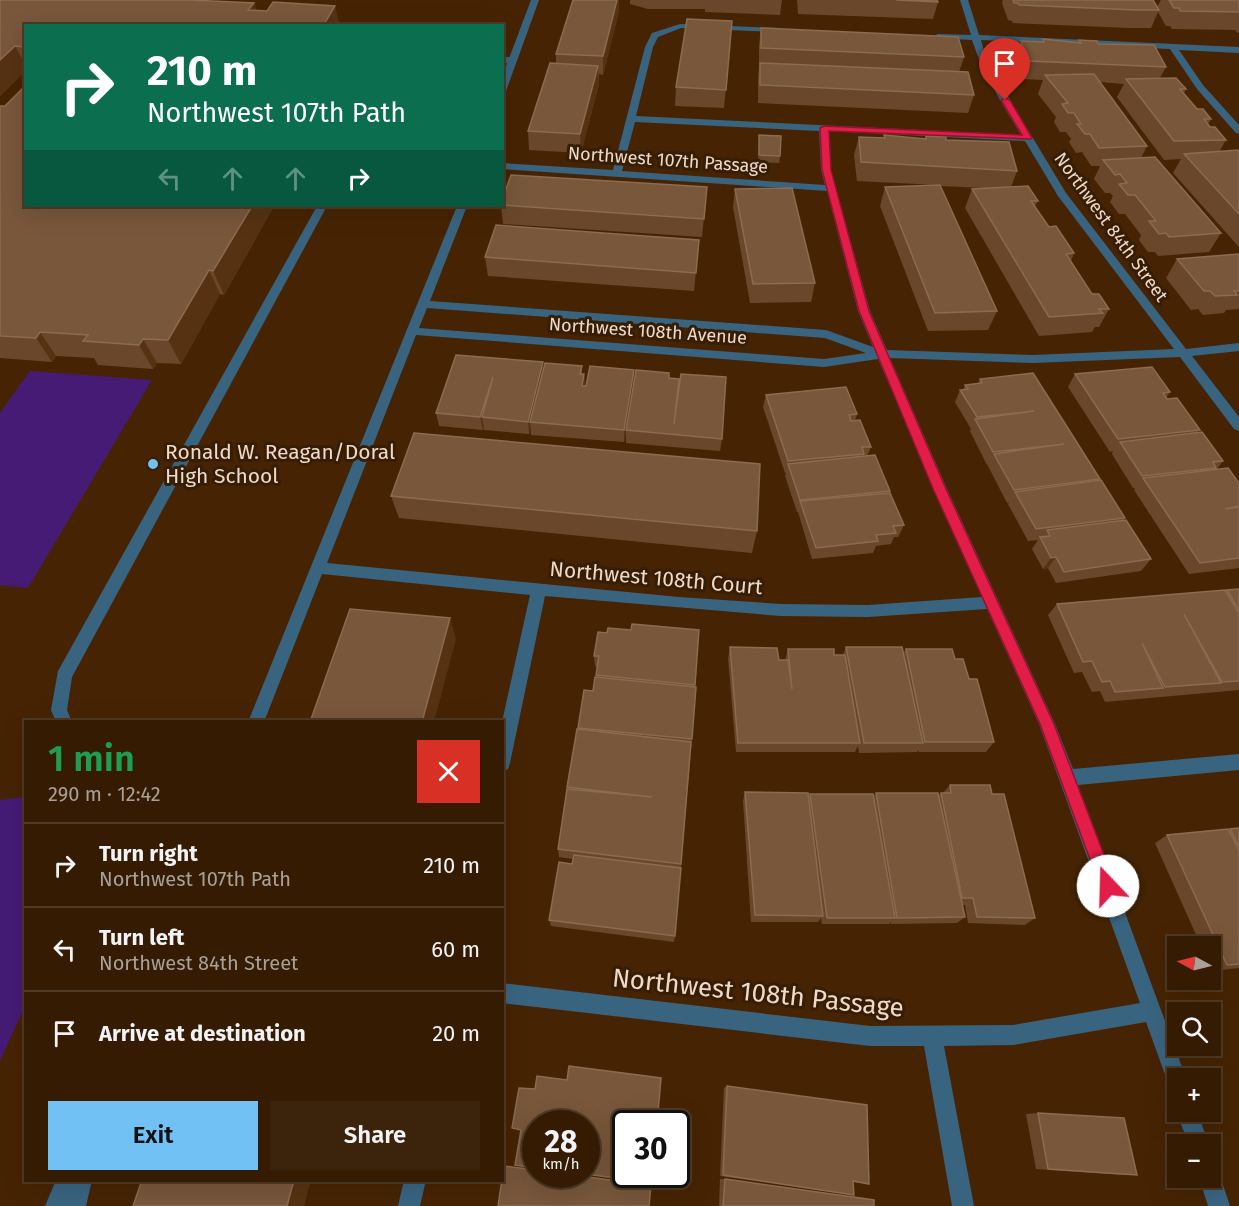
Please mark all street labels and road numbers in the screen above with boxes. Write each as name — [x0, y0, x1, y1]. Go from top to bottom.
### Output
street label: Northwest 107th Passage — [567, 142, 769, 178]
street label: Northwest 84th Street — [1049, 148, 1173, 306]
street label: Northwest 108th Avenue — [548, 313, 748, 349]
street label: Northwest 108th Court — [549, 556, 764, 600]
street label: Northwest 108th Passage — [611, 962, 905, 1024]

